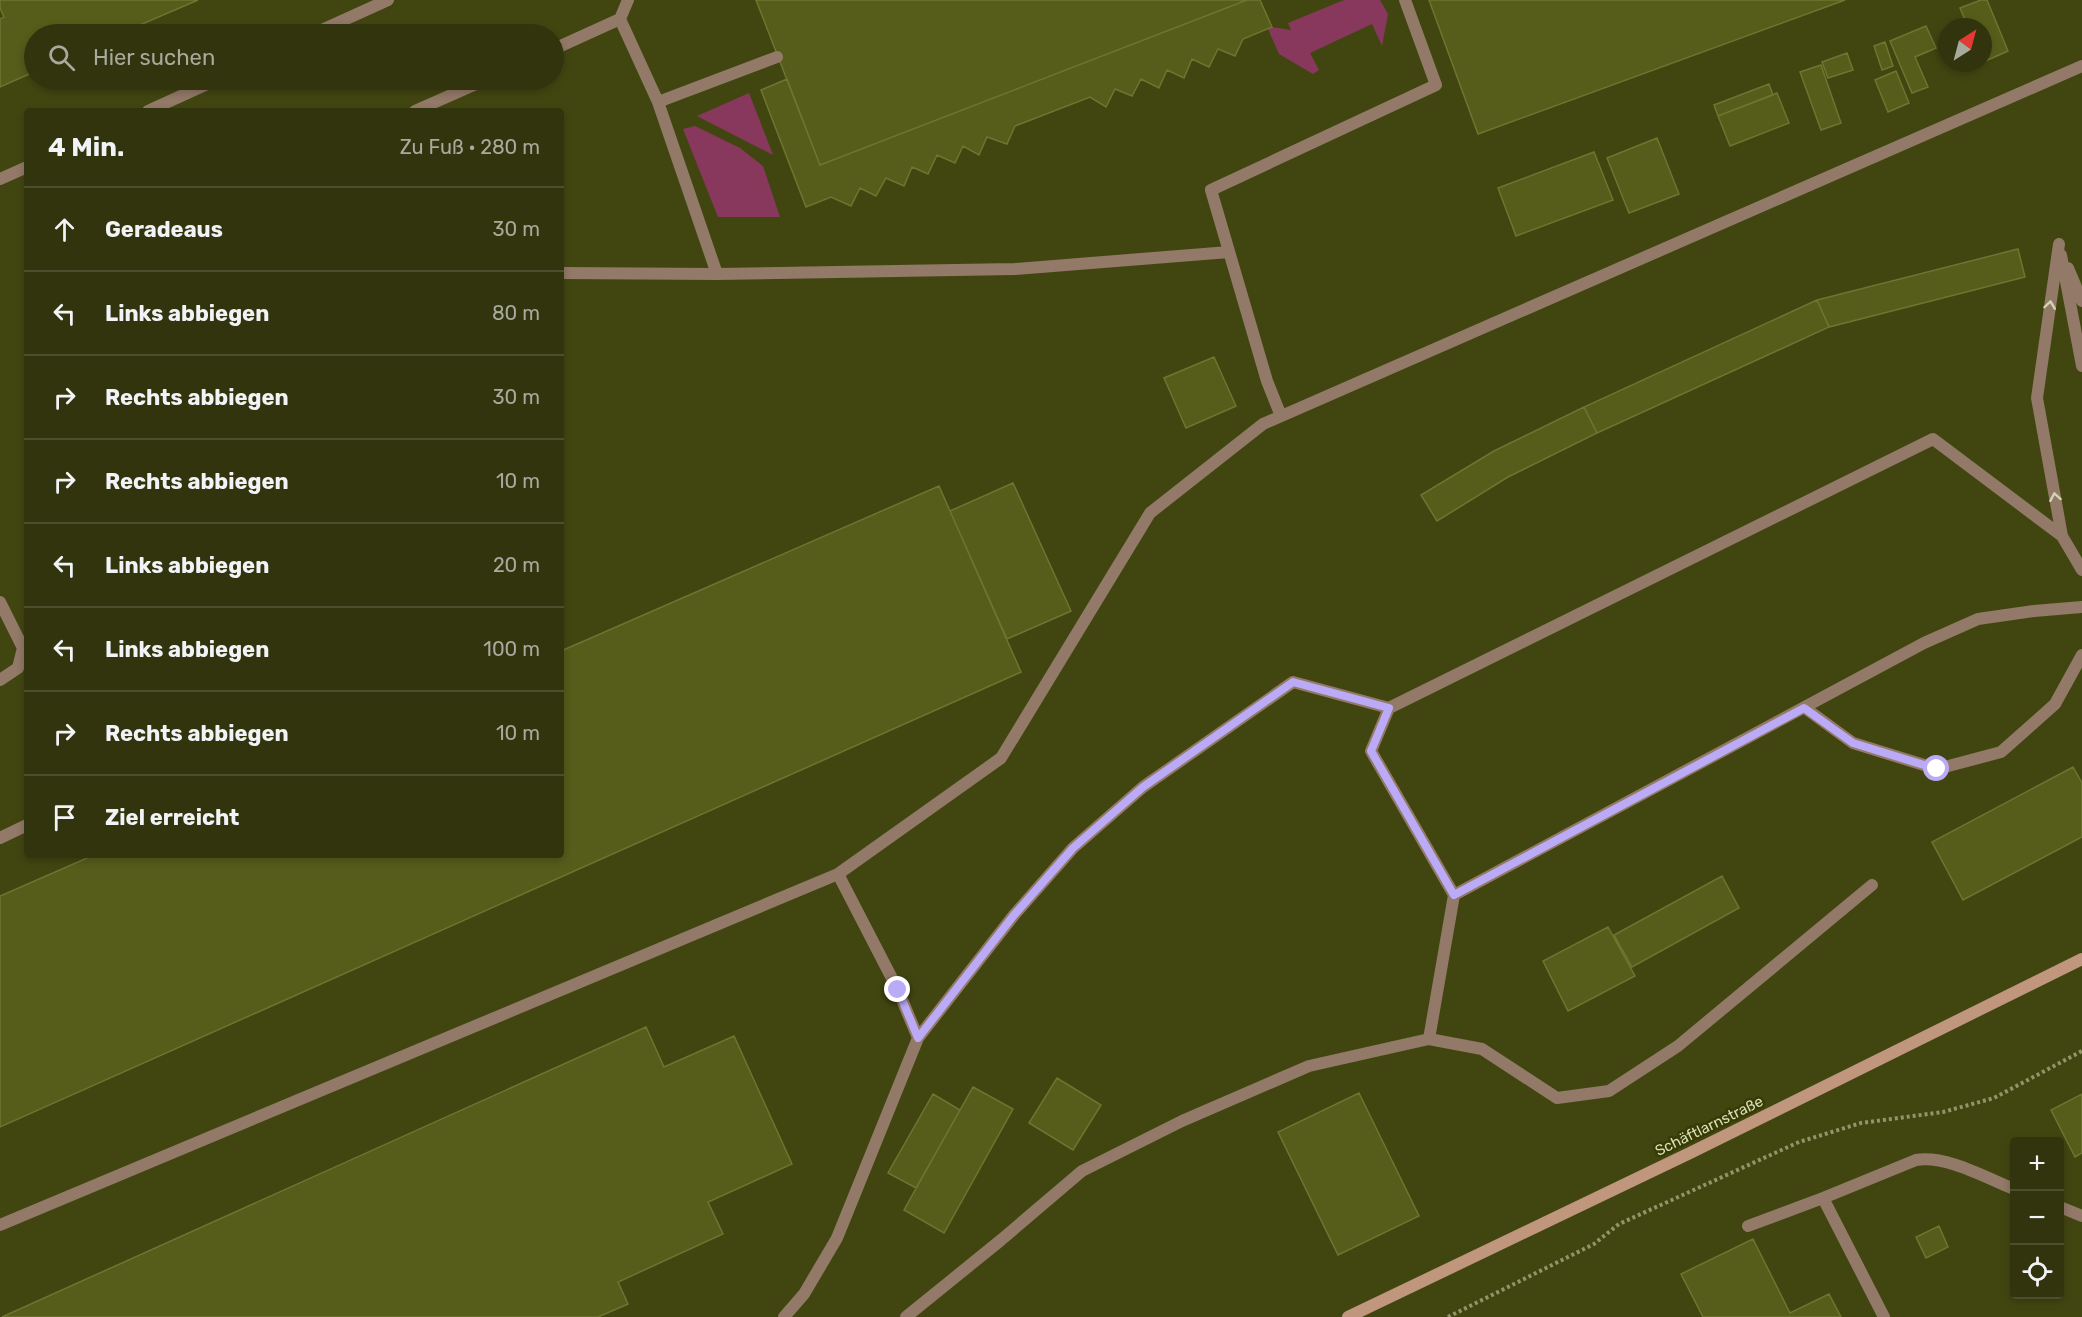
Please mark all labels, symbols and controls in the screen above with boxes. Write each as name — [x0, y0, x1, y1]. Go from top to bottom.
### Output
north arrow — [1938, 18, 1992, 72]
search box — [24, 24, 564, 90]
icon: search — [45, 41, 78, 74]
text: Hier suchen — [93, 44, 215, 71]
text: 4 Min. — [48, 132, 124, 163]
text: Zu Fuß · 280 m — [400, 135, 540, 159]
icon: ahead — [48, 213, 81, 246]
text: Geradeaus — [105, 216, 223, 243]
text: 30 m — [493, 217, 540, 241]
icon: left — [48, 297, 81, 330]
text: Links abbiegen — [105, 300, 269, 327]
one-way arrow — [2044, 300, 2056, 309]
text: 80 m — [492, 301, 540, 325]
icon: right — [48, 381, 81, 414]
text: Rechts abbiegen — [105, 384, 289, 411]
text: 30 m — [493, 385, 540, 409]
icon: right — [48, 465, 81, 498]
text: Rechts abbiegen — [105, 468, 289, 495]
text: 10 m — [496, 469, 540, 493]
one-way arrow — [2049, 492, 2062, 502]
icon: left — [48, 549, 81, 582]
text: Links abbiegen — [105, 552, 269, 579]
text: 20 m — [493, 553, 540, 577]
icon: left — [48, 633, 81, 666]
text: Links abbiegen — [105, 636, 269, 663]
text: 100 m — [483, 637, 540, 661]
icon: right — [48, 717, 81, 750]
text: Rechts abbiegen — [105, 720, 289, 747]
text: 10 m — [496, 721, 540, 745]
route start — [1923, 755, 1949, 781]
icon: arrive — [48, 801, 81, 834]
text: Ziel erreicht — [105, 804, 239, 831]
route end — [884, 976, 910, 1002]
street label: Schäftlarnstraße — [1652, 1092, 1766, 1160]
map controls — [2010, 1137, 2064, 1299]
button: + — [2010, 1137, 2064, 1191]
button: − — [2010, 1191, 2064, 1245]
button: locate — [2010, 1245, 2064, 1299]

